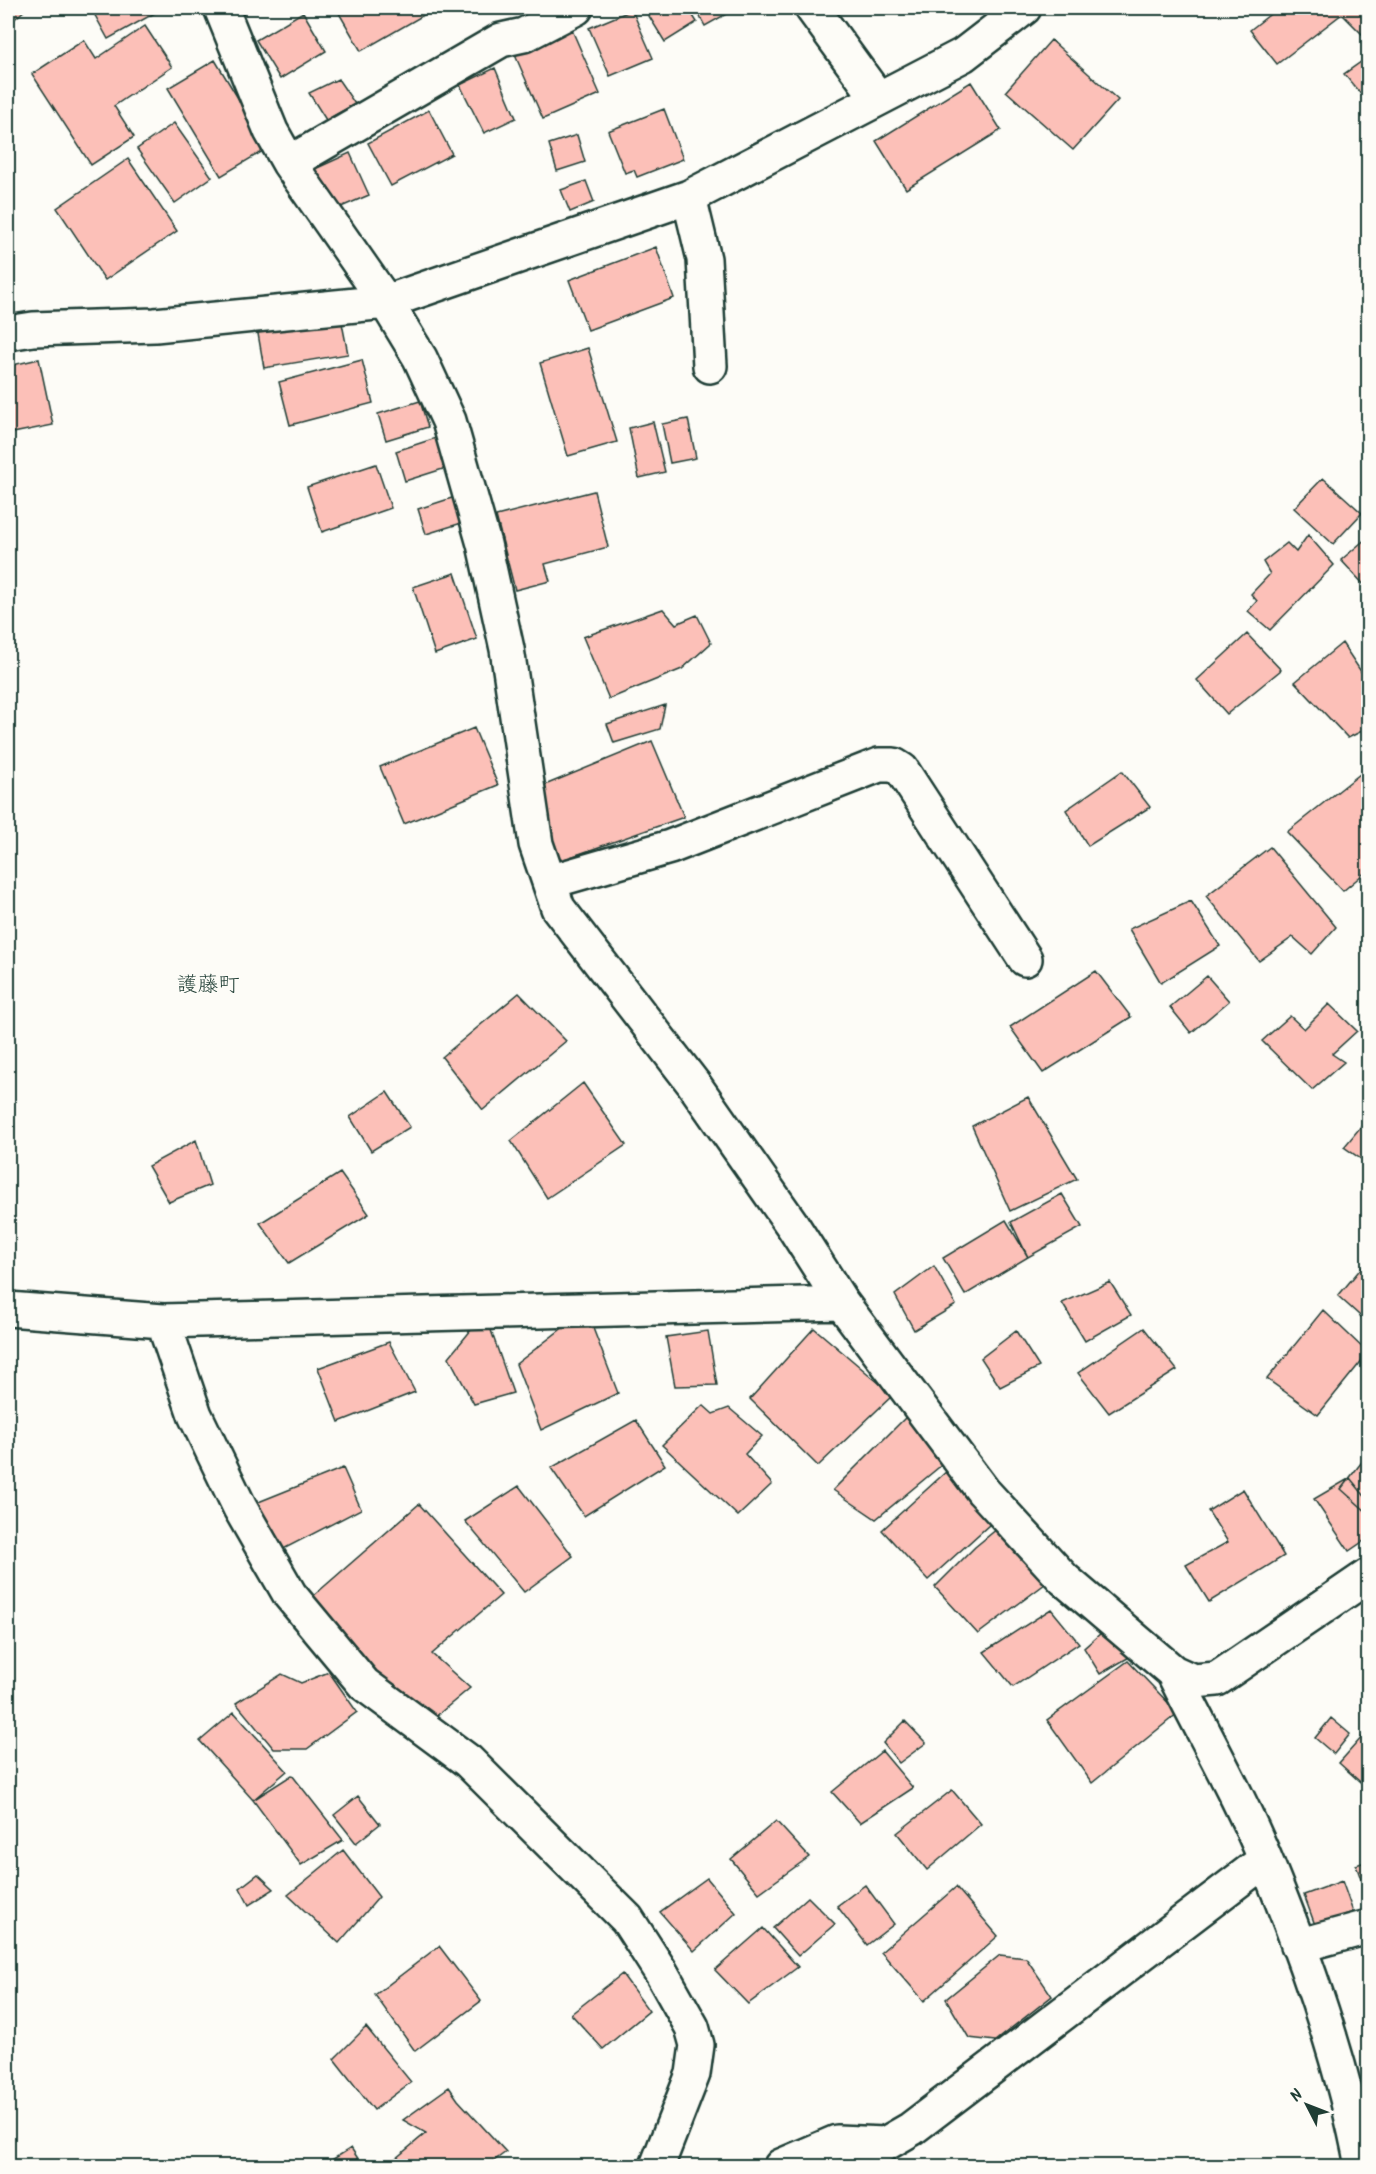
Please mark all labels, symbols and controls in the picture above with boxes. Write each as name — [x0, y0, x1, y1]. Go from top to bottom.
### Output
district label: 護藤町 — [177, 969, 240, 1002]
north arrow — [1277, 2075, 1337, 2135]
text: N — [1284, 2084, 1310, 2108]

